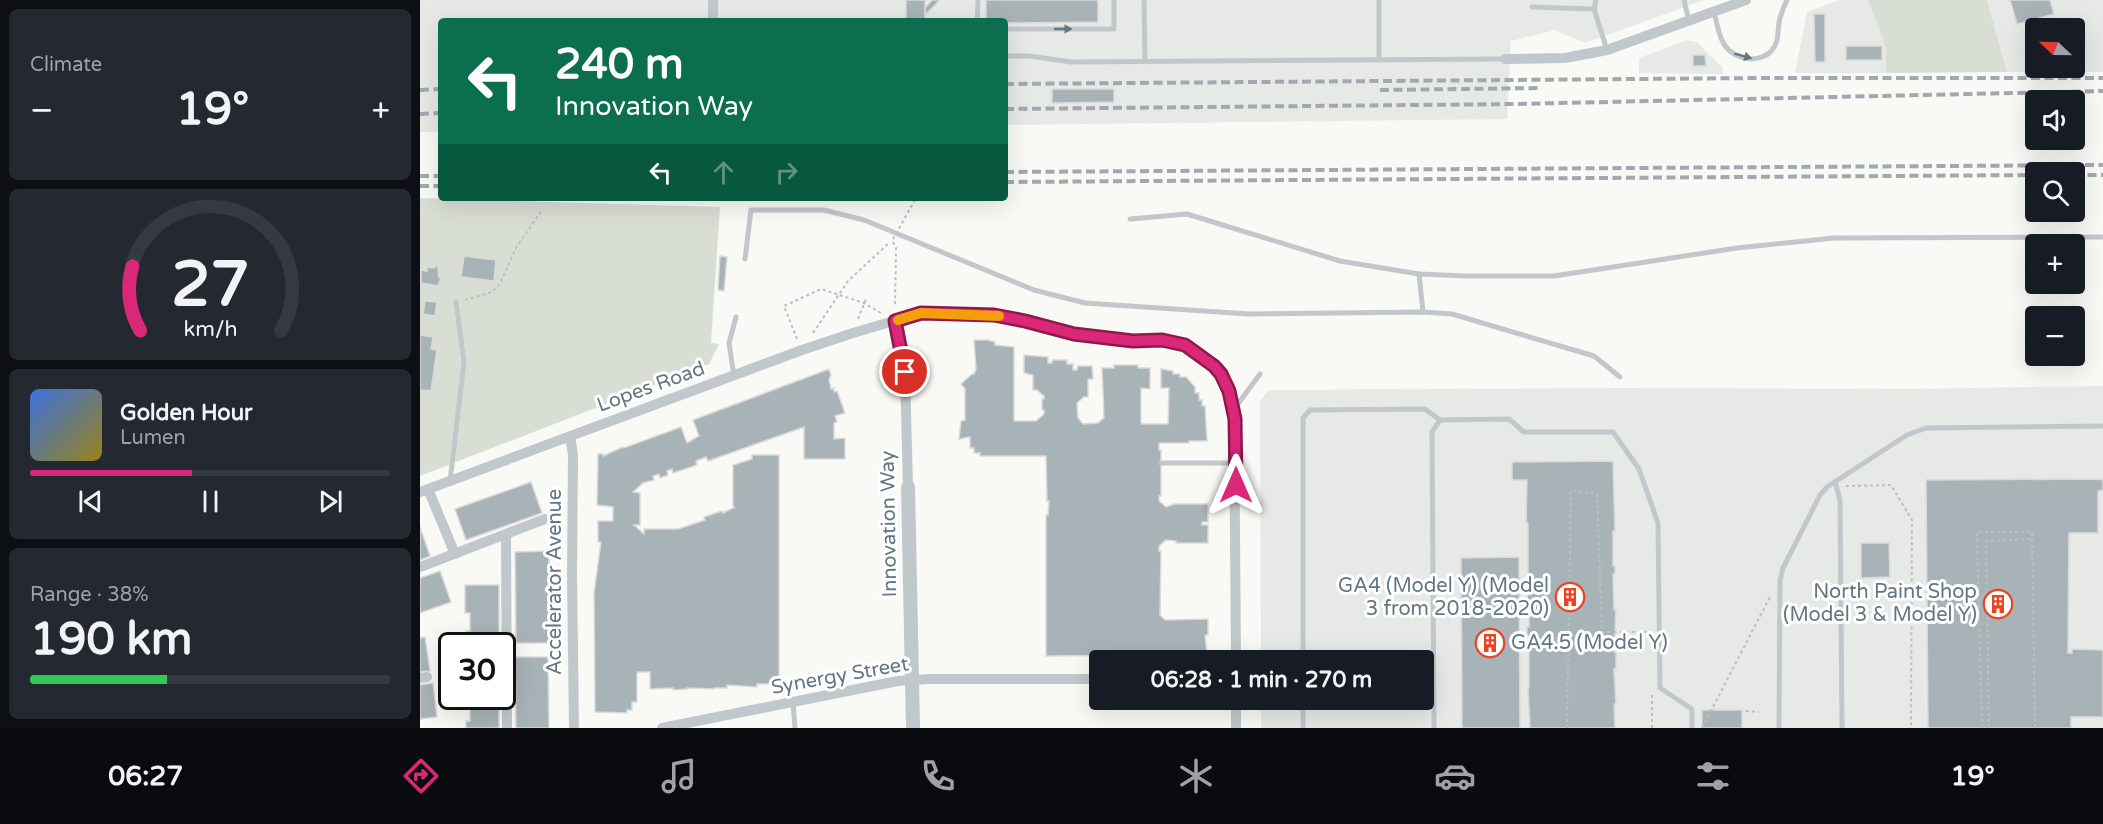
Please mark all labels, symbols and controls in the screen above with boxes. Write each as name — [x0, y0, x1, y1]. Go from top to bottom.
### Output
north arrow — [2025, 18, 2085, 78]
map controls — [2025, 18, 2085, 366]
one-way arrow — [1054, 24, 1073, 34]
text: 240 m — [555, 39, 684, 90]
icon: left — [456, 42, 534, 120]
one-way arrow — [1734, 52, 1752, 62]
text: Climate — [30, 53, 102, 77]
text: 19° — [176, 83, 249, 137]
text: Innovation Way — [555, 90, 753, 123]
button: sound — [2025, 90, 2085, 150]
text: − — [30, 91, 54, 130]
text: + — [371, 91, 390, 130]
icon: left — [644, 156, 677, 189]
icon: ahead — [707, 156, 740, 189]
icon: right — [770, 156, 803, 189]
button: search — [2025, 162, 2085, 222]
button: + — [2025, 234, 2085, 294]
text: 27 — [171, 248, 249, 323]
button: − — [2025, 306, 2085, 366]
text: km/h — [183, 317, 237, 343]
pin — [879, 346, 930, 397]
icon: arrive — [888, 355, 921, 388]
street label: Lopes Road — [594, 356, 708, 418]
text: Golden Hour — [120, 400, 252, 426]
text: Lumen — [120, 426, 186, 450]
street label: Innovation Way — [876, 450, 902, 598]
position arrow — [1204, 453, 1268, 517]
icon: previous — [74, 485, 107, 518]
icon: pause — [194, 485, 227, 518]
icon: next — [314, 485, 347, 518]
street label: Accelerator Avenue — [543, 489, 567, 675]
place label: GA4 (Model Y) (Model 3 from 2018-2020) — [1338, 574, 1549, 621]
place label: North Paint Shop (Model 3 & Model Y) — [1783, 580, 1977, 627]
building icon: GA4 (Model Y) (Model 3 from 2018-2020) — [1554, 581, 1586, 613]
text: Range · 38% — [30, 583, 149, 607]
building icon: North Paint Shop (Model 3 & Model Y) — [1982, 588, 2014, 620]
text: 190 km — [30, 613, 192, 667]
building icon: GA4.5 (Model Y) — [1474, 627, 1506, 659]
place label: GA4.5 (Model Y) — [1511, 631, 1668, 655]
speed limit sign: 30 — [438, 632, 516, 710]
street label: Synergy Street — [769, 652, 911, 700]
text: 06:28 · 1 min · 270 m — [1151, 667, 1372, 693]
icon: directions — [400, 755, 442, 797]
icon: music — [658, 755, 700, 797]
icon: phone — [917, 755, 959, 797]
icon: climate — [1175, 755, 1217, 797]
icon: car — [1434, 755, 1476, 797]
icon: filters — [1692, 755, 1734, 797]
text: 06:27 — [108, 760, 183, 793]
text: 19° — [1951, 760, 1995, 793]

